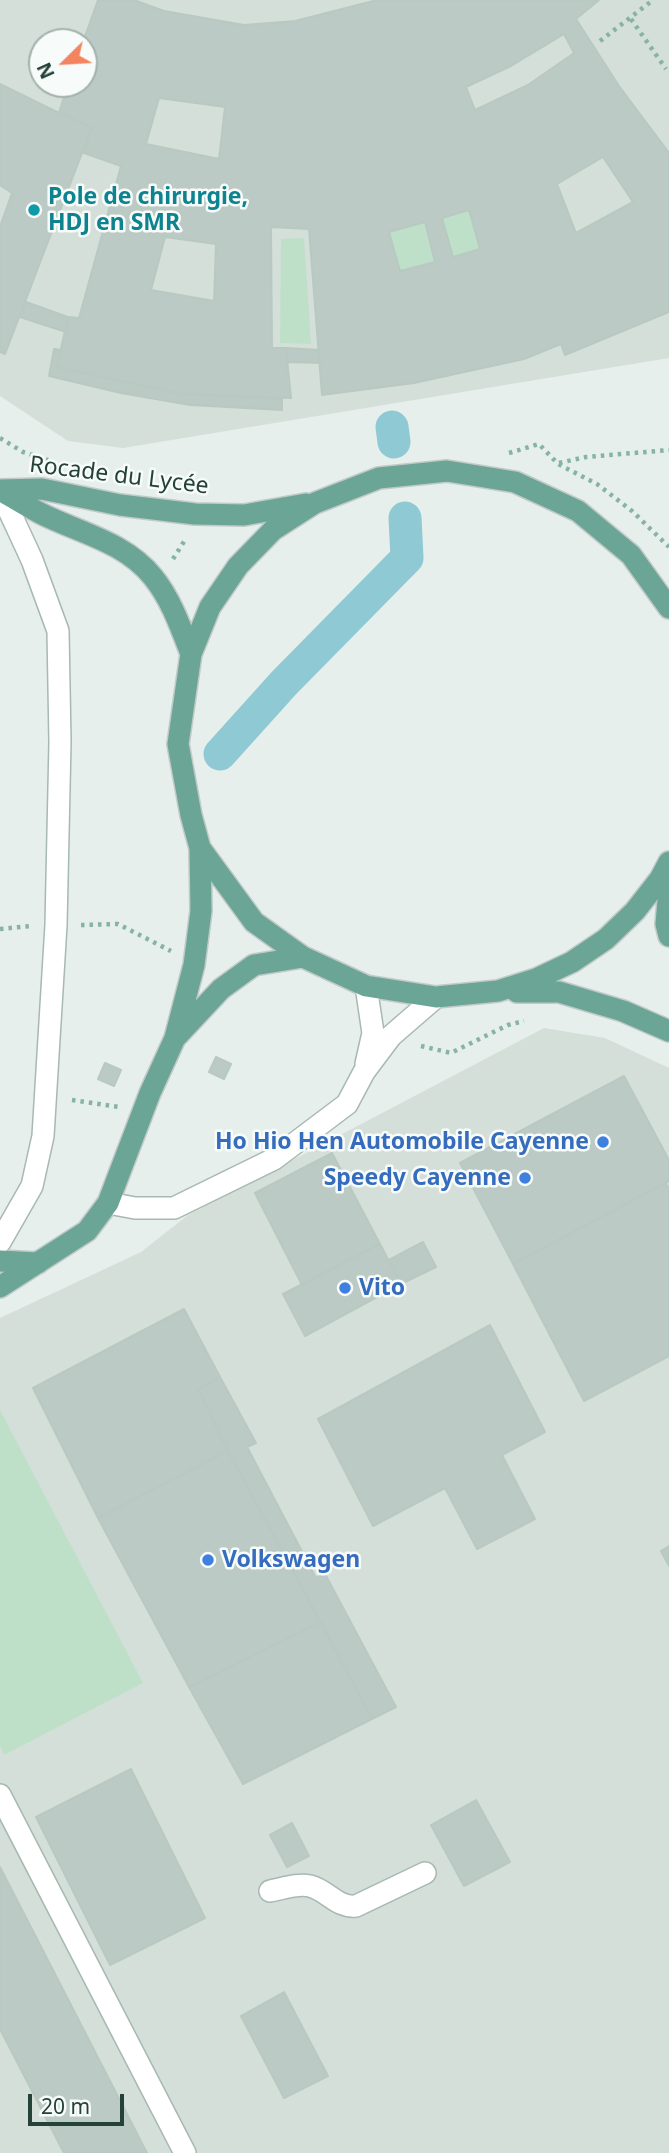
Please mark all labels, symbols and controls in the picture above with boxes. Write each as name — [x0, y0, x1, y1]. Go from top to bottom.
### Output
north arrow — [28, 28, 98, 98]
text: N — [31, 58, 61, 83]
place label: Pole de chirurgie, HDJ en SMR — [48, 183, 248, 237]
marker: Pole de chirurgie, HDJ en SMR — [26, 202, 42, 218]
street label: Rocade du Lycée — [28, 451, 210, 501]
place label: Ho Hio Hen Automobile Cayenne — [215, 1128, 589, 1156]
marker: Ho Hio Hen Automobile Cayenne — [595, 1134, 611, 1150]
place label: Speedy Cayenne — [324, 1164, 511, 1192]
marker: Speedy Cayenne — [517, 1170, 533, 1186]
place label: Vito — [359, 1274, 405, 1302]
marker: Vito — [337, 1280, 353, 1296]
place label: Volkswagen — [222, 1546, 360, 1574]
marker: Volkswagen — [200, 1552, 216, 1568]
scale bar — [32, 2080, 128, 2124]
text: 20 m — [41, 2092, 90, 2120]

